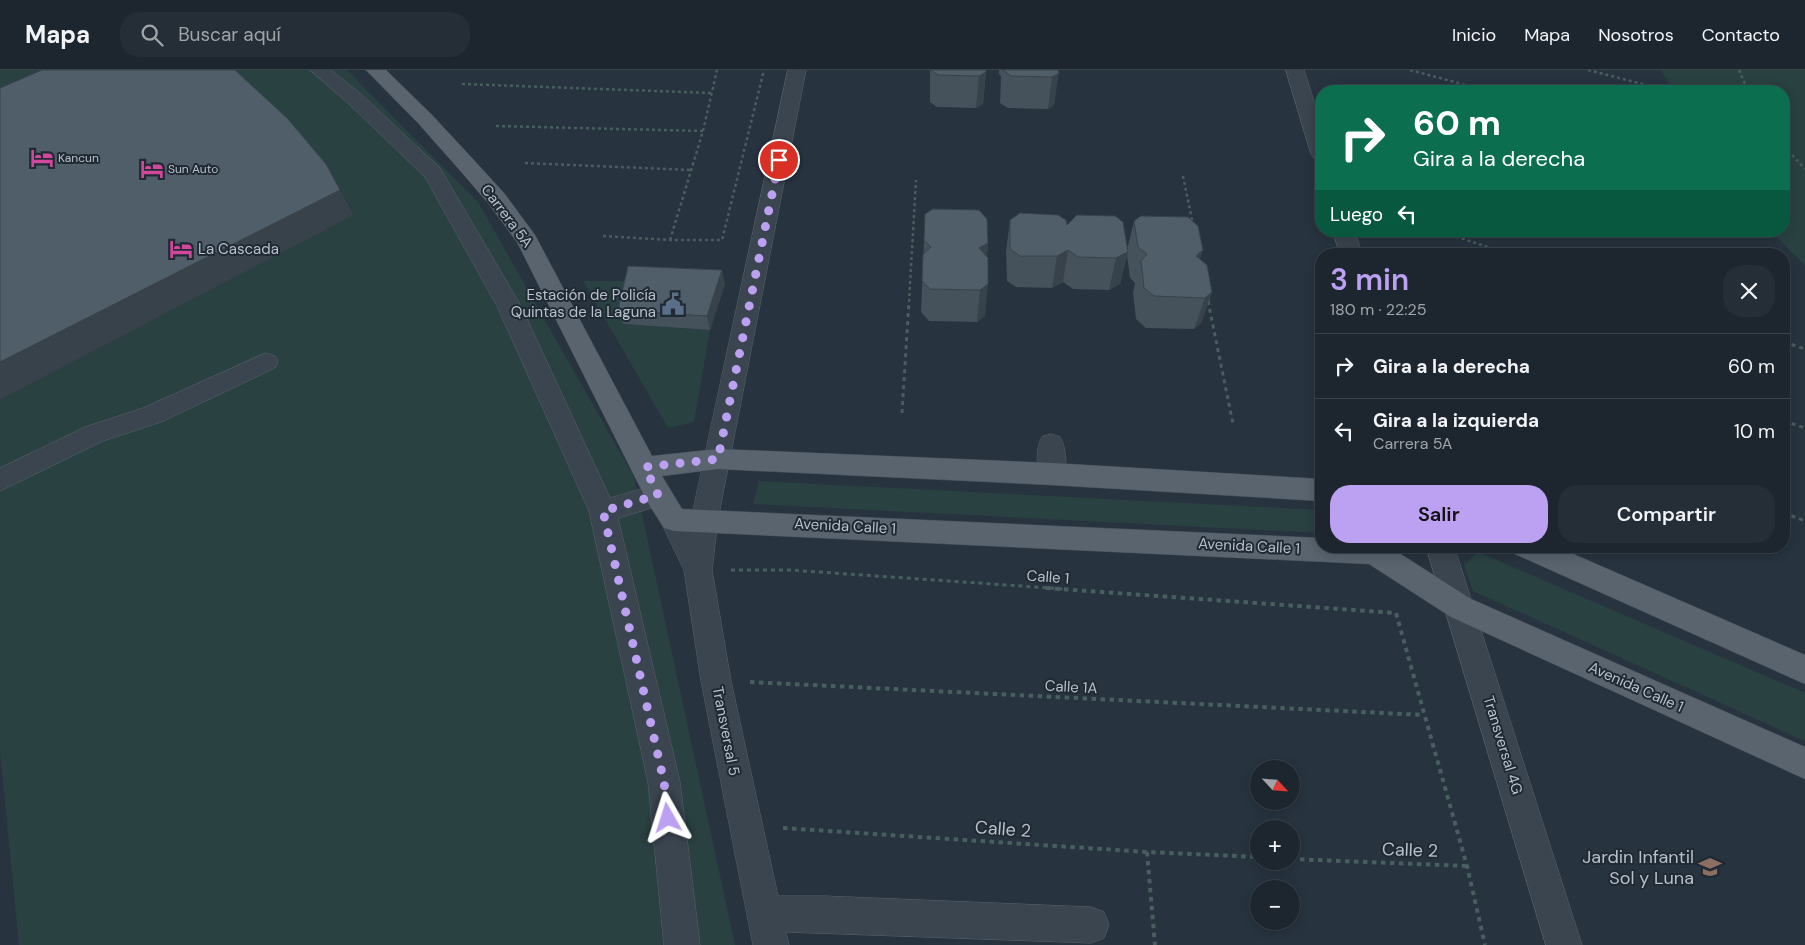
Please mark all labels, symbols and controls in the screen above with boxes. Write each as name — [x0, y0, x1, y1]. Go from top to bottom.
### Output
search box — [120, 12, 470, 57]
text: Mapa — [25, 19, 90, 50]
icon: search — [138, 21, 166, 49]
text: Buscar aquí — [178, 22, 281, 47]
text: Inicio — [1452, 23, 1496, 47]
text: Mapa — [1524, 23, 1570, 47]
text: Nosotros — [1598, 23, 1674, 47]
text: Contacto — [1702, 23, 1780, 47]
text: 60 m — [1413, 100, 1501, 146]
icon: right — [1330, 105, 1395, 170]
pin — [758, 139, 800, 181]
text: Gira a la derecha — [1413, 144, 1585, 173]
hotel icon: Kancun — [29, 145, 55, 171]
icon: arrive — [765, 146, 793, 174]
place label: Kancun — [58, 150, 99, 166]
hotel icon: Sun Auto — [139, 156, 165, 182]
place label: Sun Auto — [168, 161, 218, 177]
street label: Carrera 5A — [477, 180, 537, 252]
icon: left — [1393, 200, 1421, 228]
text: Luego — [1330, 202, 1383, 227]
hotel icon: La Cascada — [168, 236, 194, 262]
place label: La Cascada — [198, 239, 279, 259]
text: 3 min — [1330, 260, 1409, 299]
button: close — [1723, 265, 1775, 317]
place label: Estación de Policía Quintas de la Laguna — [511, 285, 656, 322]
public building icon: Estación de Policía Quintas de la Laguna — [660, 291, 686, 317]
text: 180 m · 22:25 — [1330, 299, 1427, 320]
icon: right — [1330, 352, 1358, 380]
text: Gira a la derecha — [1373, 354, 1530, 379]
text: 60 m — [1728, 354, 1775, 379]
text: Gira a la izquierda — [1373, 408, 1539, 433]
icon: left — [1330, 417, 1358, 445]
text: 10 m — [1734, 419, 1775, 444]
text: Carrera 5A — [1373, 433, 1452, 454]
button: Salir — [1330, 485, 1548, 543]
button: Compartir — [1558, 485, 1775, 543]
street label: Avenida Calle 1 — [794, 513, 896, 539]
street label: Avenida Calle 1 — [1198, 533, 1300, 559]
street label: Calle 1 — [1026, 566, 1070, 588]
street label: Avenida Calle 1 — [1585, 657, 1687, 717]
street label: Calle 1A — [1044, 676, 1098, 698]
street label: Transversal 5 — [708, 685, 744, 777]
street label: Transversal 4G — [1479, 693, 1527, 797]
north arrow — [1250, 760, 1300, 810]
map controls — [1250, 760, 1300, 930]
position arrow — [641, 791, 693, 843]
street label: Calle 2 — [974, 815, 1032, 843]
button: + — [1250, 820, 1300, 870]
street label: Calle 2 — [1382, 837, 1438, 863]
place label: Jardin Infantil Sol y Luna — [1582, 845, 1694, 890]
school or university icon: Jardin Infantil Sol y Luna — [1697, 854, 1723, 880]
button: − — [1250, 880, 1300, 930]

